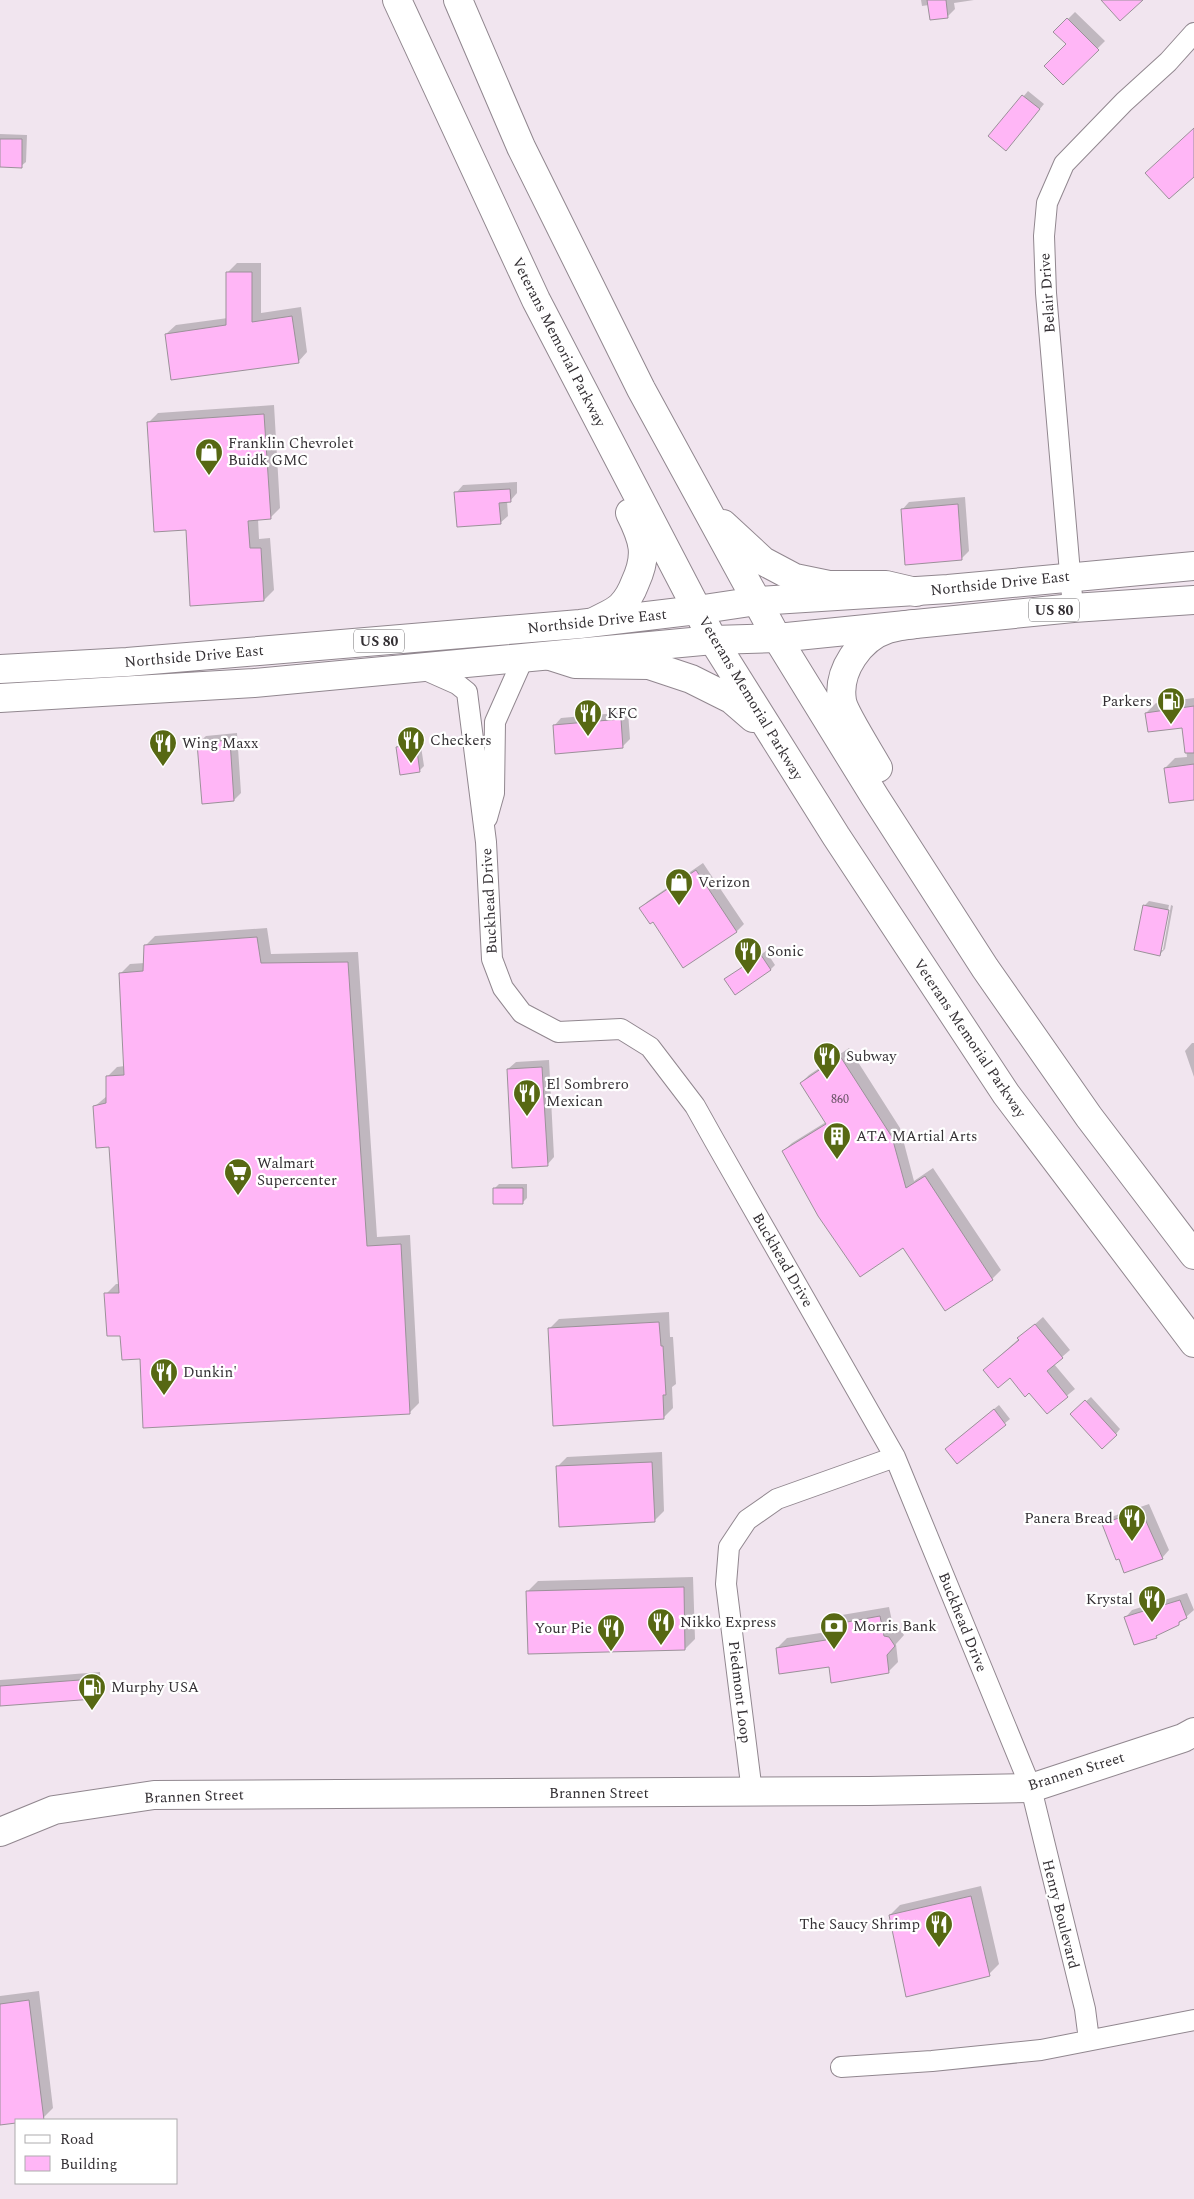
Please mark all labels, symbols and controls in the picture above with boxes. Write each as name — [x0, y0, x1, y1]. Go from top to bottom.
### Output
street label: Belair Drive — [1033, 252, 1062, 334]
street label: Veterans Memorial Parkway — [506, 253, 612, 432]
place label: Franklin Chevrolet Buidk GMC — [228, 432, 354, 472]
shop icon: Franklin Chevrolet Buidk GMC — [194, 437, 224, 476]
street label: Northside Drive East — [929, 565, 1071, 602]
road number: US 80 — [1029, 598, 1079, 622]
street label: Northside Drive East — [526, 603, 668, 640]
street label: Veterans Memorial Parkway — [692, 612, 809, 785]
road number: US 80 — [354, 630, 404, 652]
street label: Northside Drive East — [123, 639, 265, 674]
fuel station icon: Parkers — [1156, 686, 1186, 725]
place label: Parkers — [1102, 690, 1152, 713]
restaurant icon: KFC — [573, 698, 603, 737]
place label: KFC — [607, 702, 638, 725]
restaurant icon: Checkers — [396, 725, 426, 764]
restaurant icon: Wing Maxx — [148, 728, 178, 767]
place label: Checkers — [430, 729, 492, 752]
place label: Wing Maxx — [182, 732, 259, 755]
street label: Buckhead Drive — [475, 847, 504, 954]
shop icon: Verizon — [664, 867, 694, 906]
place label: Verizon — [698, 871, 750, 894]
restaurant icon: Sonic — [733, 936, 763, 975]
place label: Sonic — [767, 940, 804, 963]
street label: Veterans Memorial Parkway — [907, 954, 1032, 1123]
restaurant icon: Subway — [812, 1041, 842, 1080]
place label: Subway — [846, 1045, 897, 1068]
place label: El Sombrero Mexican — [546, 1073, 629, 1113]
restaurant icon: El Sombrero Mexican — [512, 1078, 542, 1117]
house number: 860 — [831, 1090, 849, 1109]
building icon: ATA MArtial Arts — [822, 1121, 852, 1160]
place label: ATA MArtial Arts — [856, 1125, 977, 1148]
place label: Walmart Supercenter — [257, 1152, 337, 1192]
supermarket icon: Walmart Supercenter — [223, 1157, 253, 1196]
street label: Buckhead Drive — [746, 1209, 819, 1312]
restaurant icon: Dunkin' — [149, 1357, 179, 1396]
place label: Dunkin' — [183, 1361, 237, 1384]
restaurant icon: Panera Bread — [1117, 1503, 1147, 1542]
place label: Panera Bread — [1024, 1507, 1113, 1530]
street label: Buckhead Drive — [932, 1569, 993, 1676]
restaurant icon: Krystal — [1137, 1584, 1167, 1623]
place label: Krystal — [1086, 1588, 1133, 1611]
restaurant icon: Nikko Express — [646, 1607, 676, 1646]
place label: Nikko Express — [680, 1611, 777, 1634]
bank icon: Morris Bank — [819, 1611, 849, 1650]
restaurant icon: Your Pie — [596, 1613, 626, 1652]
place label: Morris Bank — [853, 1615, 937, 1638]
place label: Your Pie — [535, 1617, 592, 1640]
street label: Piedmont Loop — [722, 1640, 757, 1745]
fuel station icon: Murphy USA — [77, 1672, 107, 1711]
place label: Murphy USA — [111, 1676, 199, 1699]
street label: Brannen Street — [1025, 1746, 1127, 1797]
street label: Brannen Street — [549, 1782, 649, 1805]
street label: Brannen Street — [144, 1783, 244, 1810]
street label: Henry Boulevard — [1036, 1857, 1085, 1971]
restaurant icon: The Saucy Shrimp — [924, 1909, 954, 1948]
place label: The Saucy Shrimp — [799, 1913, 920, 1936]
legend — [15, 2119, 178, 2184]
text: Road — [60, 2128, 94, 2151]
text: Building — [60, 2153, 117, 2176]

